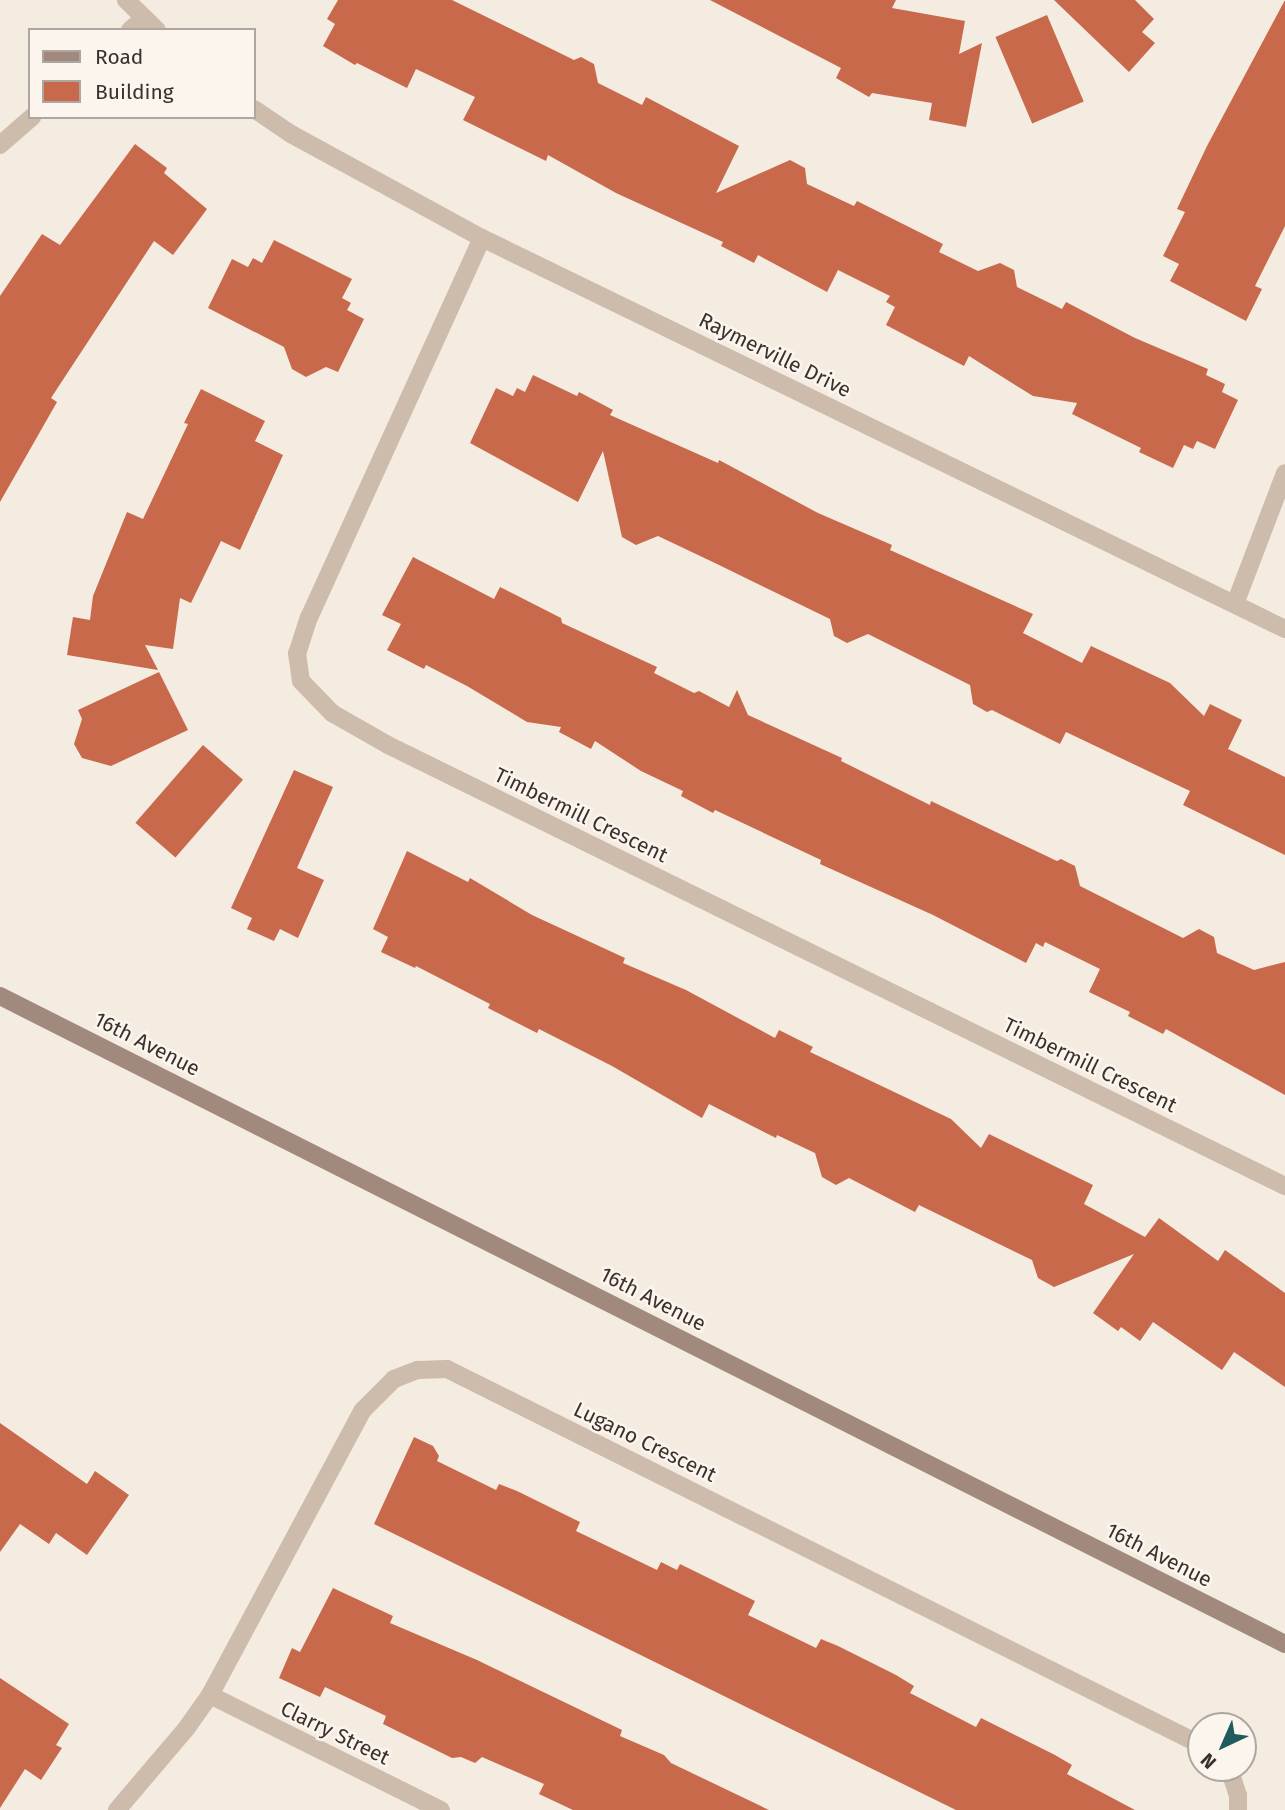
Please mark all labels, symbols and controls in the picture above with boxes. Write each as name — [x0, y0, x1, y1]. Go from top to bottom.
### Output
legend — [28, 28, 256, 119]
text: Road — [95, 44, 143, 70]
text: Building — [95, 79, 174, 105]
street label: Raymerville Drive — [695, 307, 855, 403]
street label: Timbermill Crescent — [490, 762, 672, 868]
street label: 16th Avenue — [90, 1007, 204, 1081]
street label: Timbermill Crescent — [999, 1012, 1181, 1118]
street label: 16th Avenue — [596, 1262, 710, 1336]
street label: Lugano Crescent — [570, 1397, 720, 1487]
street label: 16th Avenue — [1102, 1518, 1216, 1592]
street label: Clarry Street — [276, 1696, 394, 1770]
north arrow — [1187, 1712, 1257, 1782]
text: N — [1196, 1748, 1221, 1774]

